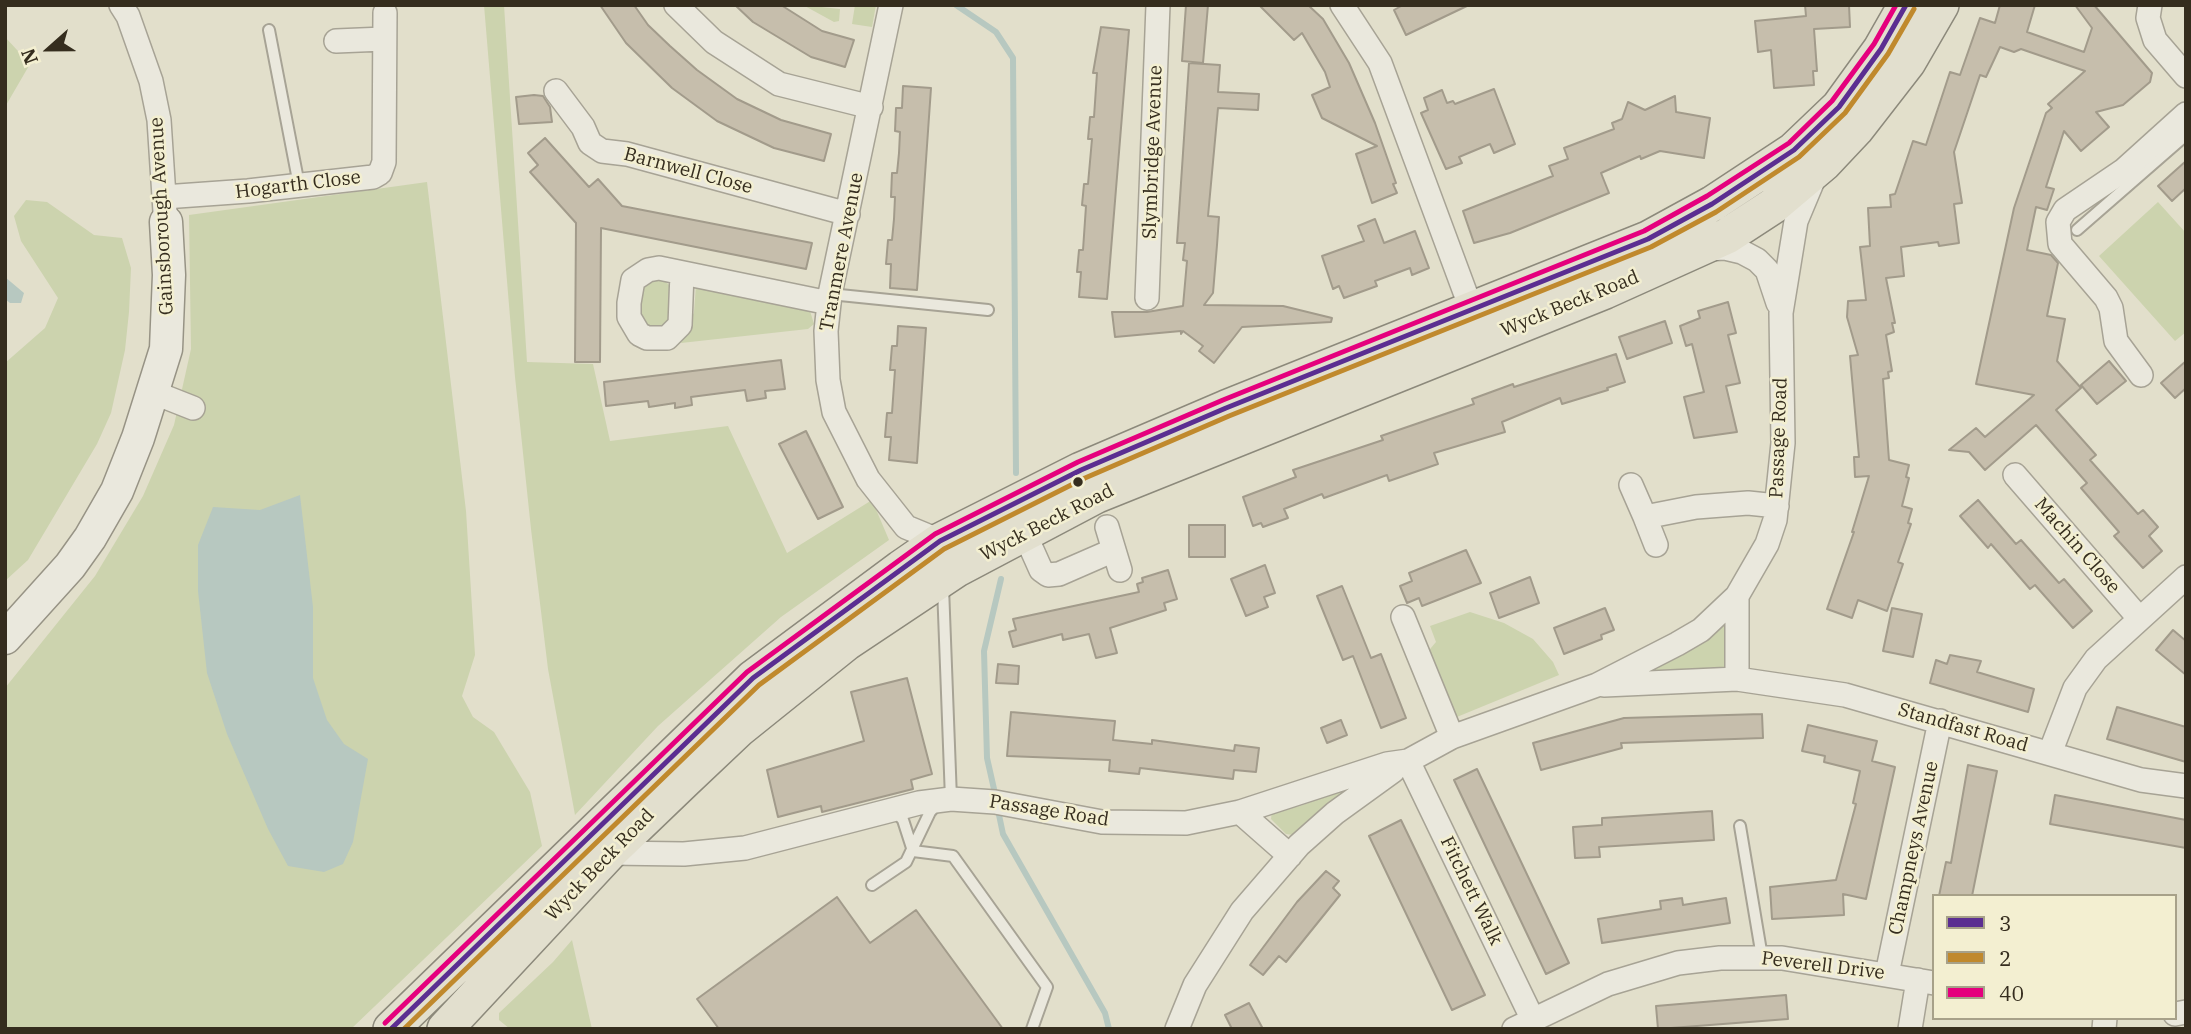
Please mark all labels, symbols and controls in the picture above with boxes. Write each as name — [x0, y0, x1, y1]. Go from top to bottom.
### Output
north arrow — [14, 14, 84, 84]
text: N — [15, 45, 43, 68]
street label: Slymbridge Avenue — [1139, 65, 1167, 239]
street label: Gainsborough Avenue — [145, 116, 179, 316]
street label: Barnwell Close — [621, 143, 755, 199]
street label: Hogarth Close — [234, 166, 362, 204]
street label: Tranmere Avenue — [815, 171, 869, 333]
street label: Wyck Beck Road — [1498, 266, 1642, 342]
street label: Passage Road — [1765, 377, 1793, 499]
unlabelled marker — [1071, 475, 1085, 489]
street label: Wyck Beck Road — [976, 479, 1118, 567]
street label: Machin Close — [2029, 493, 2125, 599]
street label: Standfast Road — [1895, 699, 2031, 757]
street label: Champneys Avenue — [1884, 759, 1944, 937]
street label: Passage Road — [988, 790, 1110, 832]
street label: Wyck Beck Road — [541, 804, 659, 926]
street label: Fitchett Walk — [1435, 833, 1507, 949]
legend — [1932, 894, 2177, 1020]
text: 3 — [1999, 909, 2012, 937]
text: 2 — [1999, 944, 2012, 972]
street label: Peverell Drive — [1760, 947, 1886, 985]
text: 40 — [1999, 979, 2024, 1007]

